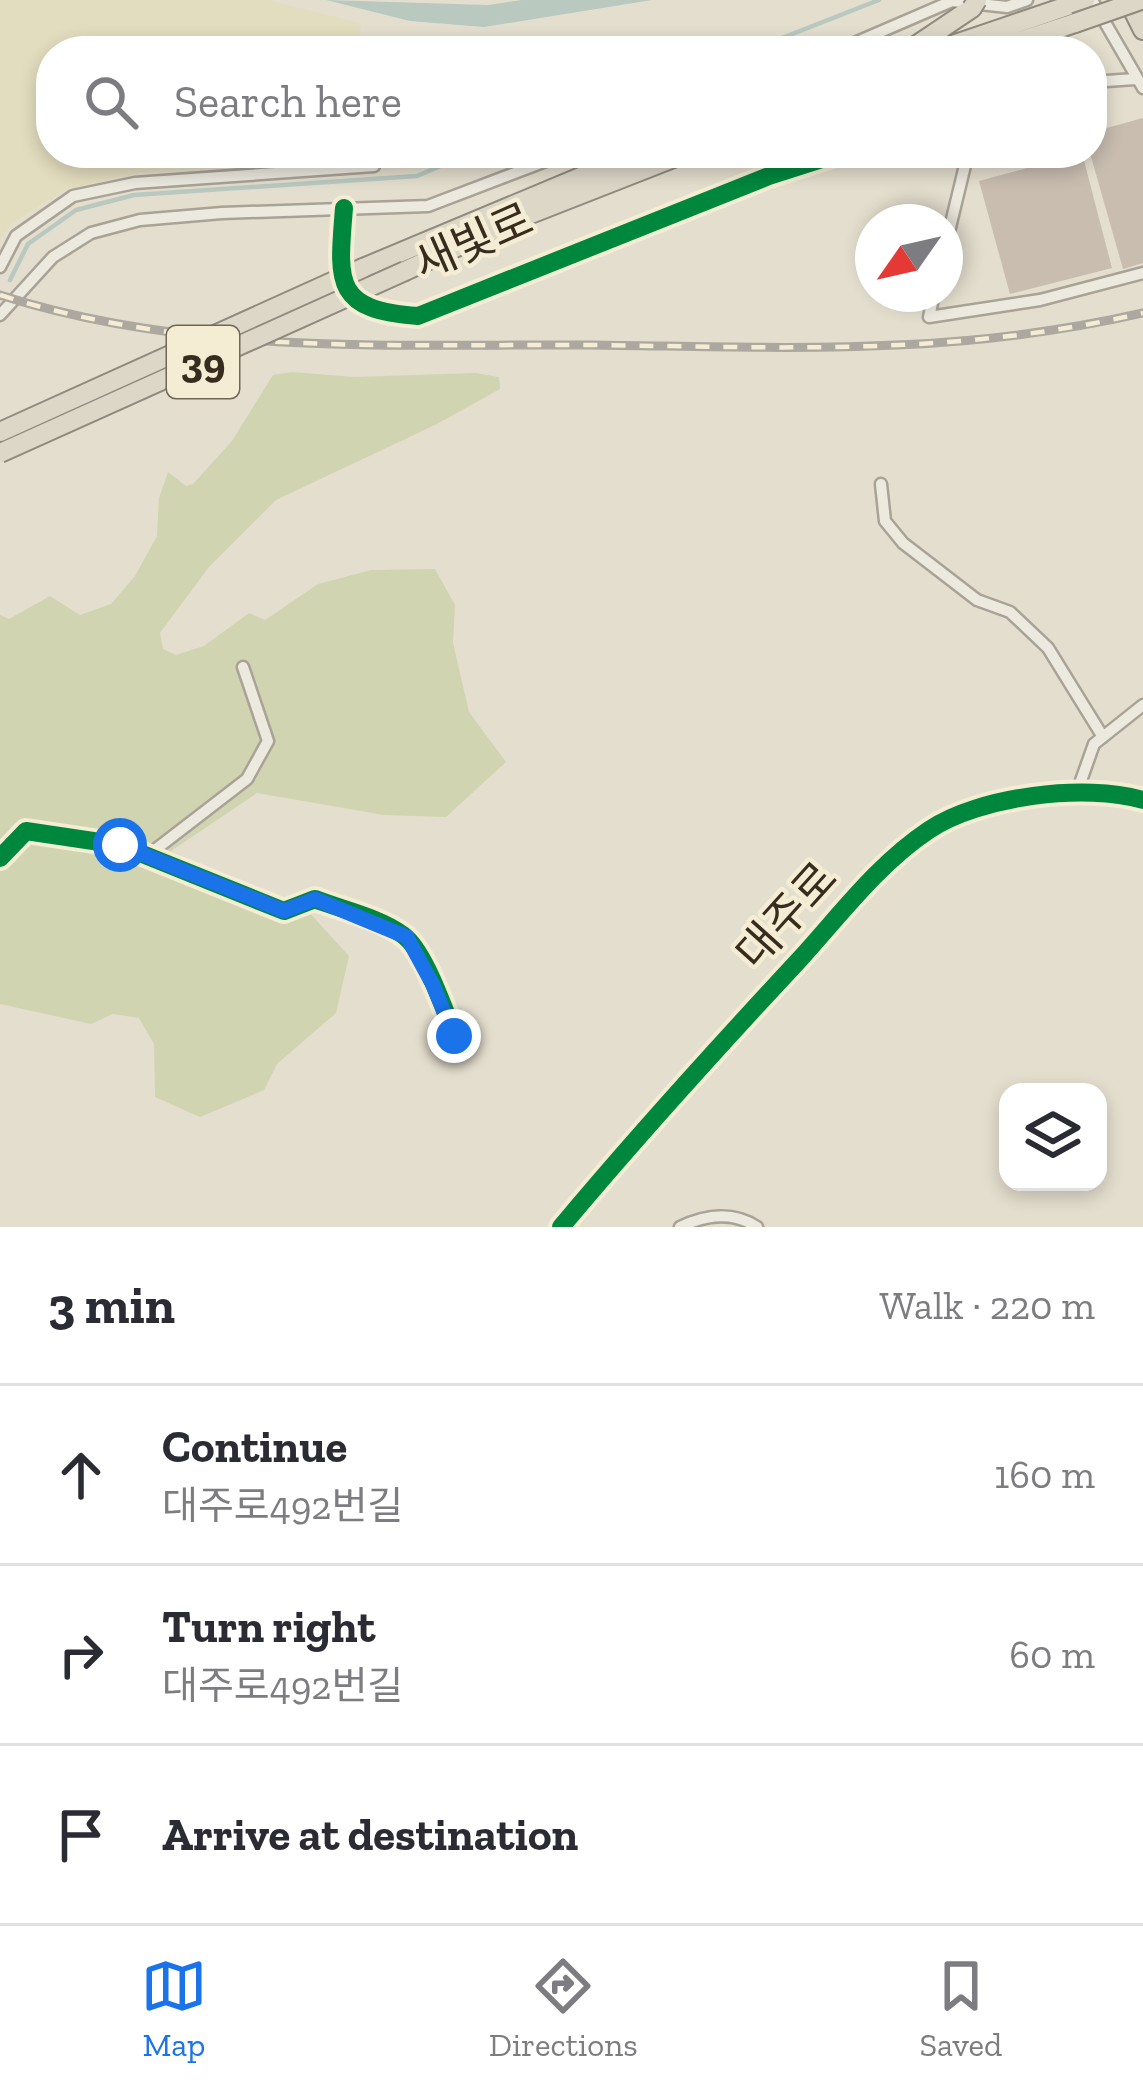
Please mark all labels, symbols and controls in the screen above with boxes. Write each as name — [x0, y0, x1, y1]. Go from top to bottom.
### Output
search box — [36, 36, 1107, 168]
icon: search — [78, 69, 144, 135]
text: Search here — [174, 75, 402, 129]
street label: 새빛로 — [406, 192, 541, 292]
north arrow — [855, 204, 963, 312]
road number: 39 — [167, 326, 239, 398]
route start — [93, 818, 147, 872]
street label: 대주로 — [725, 851, 848, 980]
route end — [427, 1009, 481, 1063]
map controls — [999, 1083, 1107, 1191]
button: layers — [999, 1083, 1107, 1191]
text: 3 min — [48, 1275, 175, 1336]
text: Walk · 220 m — [879, 1282, 1095, 1329]
text: Continue — [162, 1420, 347, 1474]
icon: ahead — [48, 1442, 114, 1508]
text: 160 m — [994, 1451, 1095, 1498]
text: 대주로492번길 — [162, 1482, 403, 1529]
text: Turn right — [162, 1600, 375, 1654]
icon: right — [48, 1622, 114, 1688]
text: 60 m — [1009, 1631, 1095, 1678]
text: 대주로492번길 — [162, 1662, 403, 1709]
icon: arrive — [48, 1802, 114, 1868]
text: Arrive at destination — [162, 1808, 578, 1862]
tab: Map — [141, 1953, 207, 2064]
tab: Directions — [489, 1953, 638, 2064]
tab: Saved — [919, 1953, 1002, 2064]

